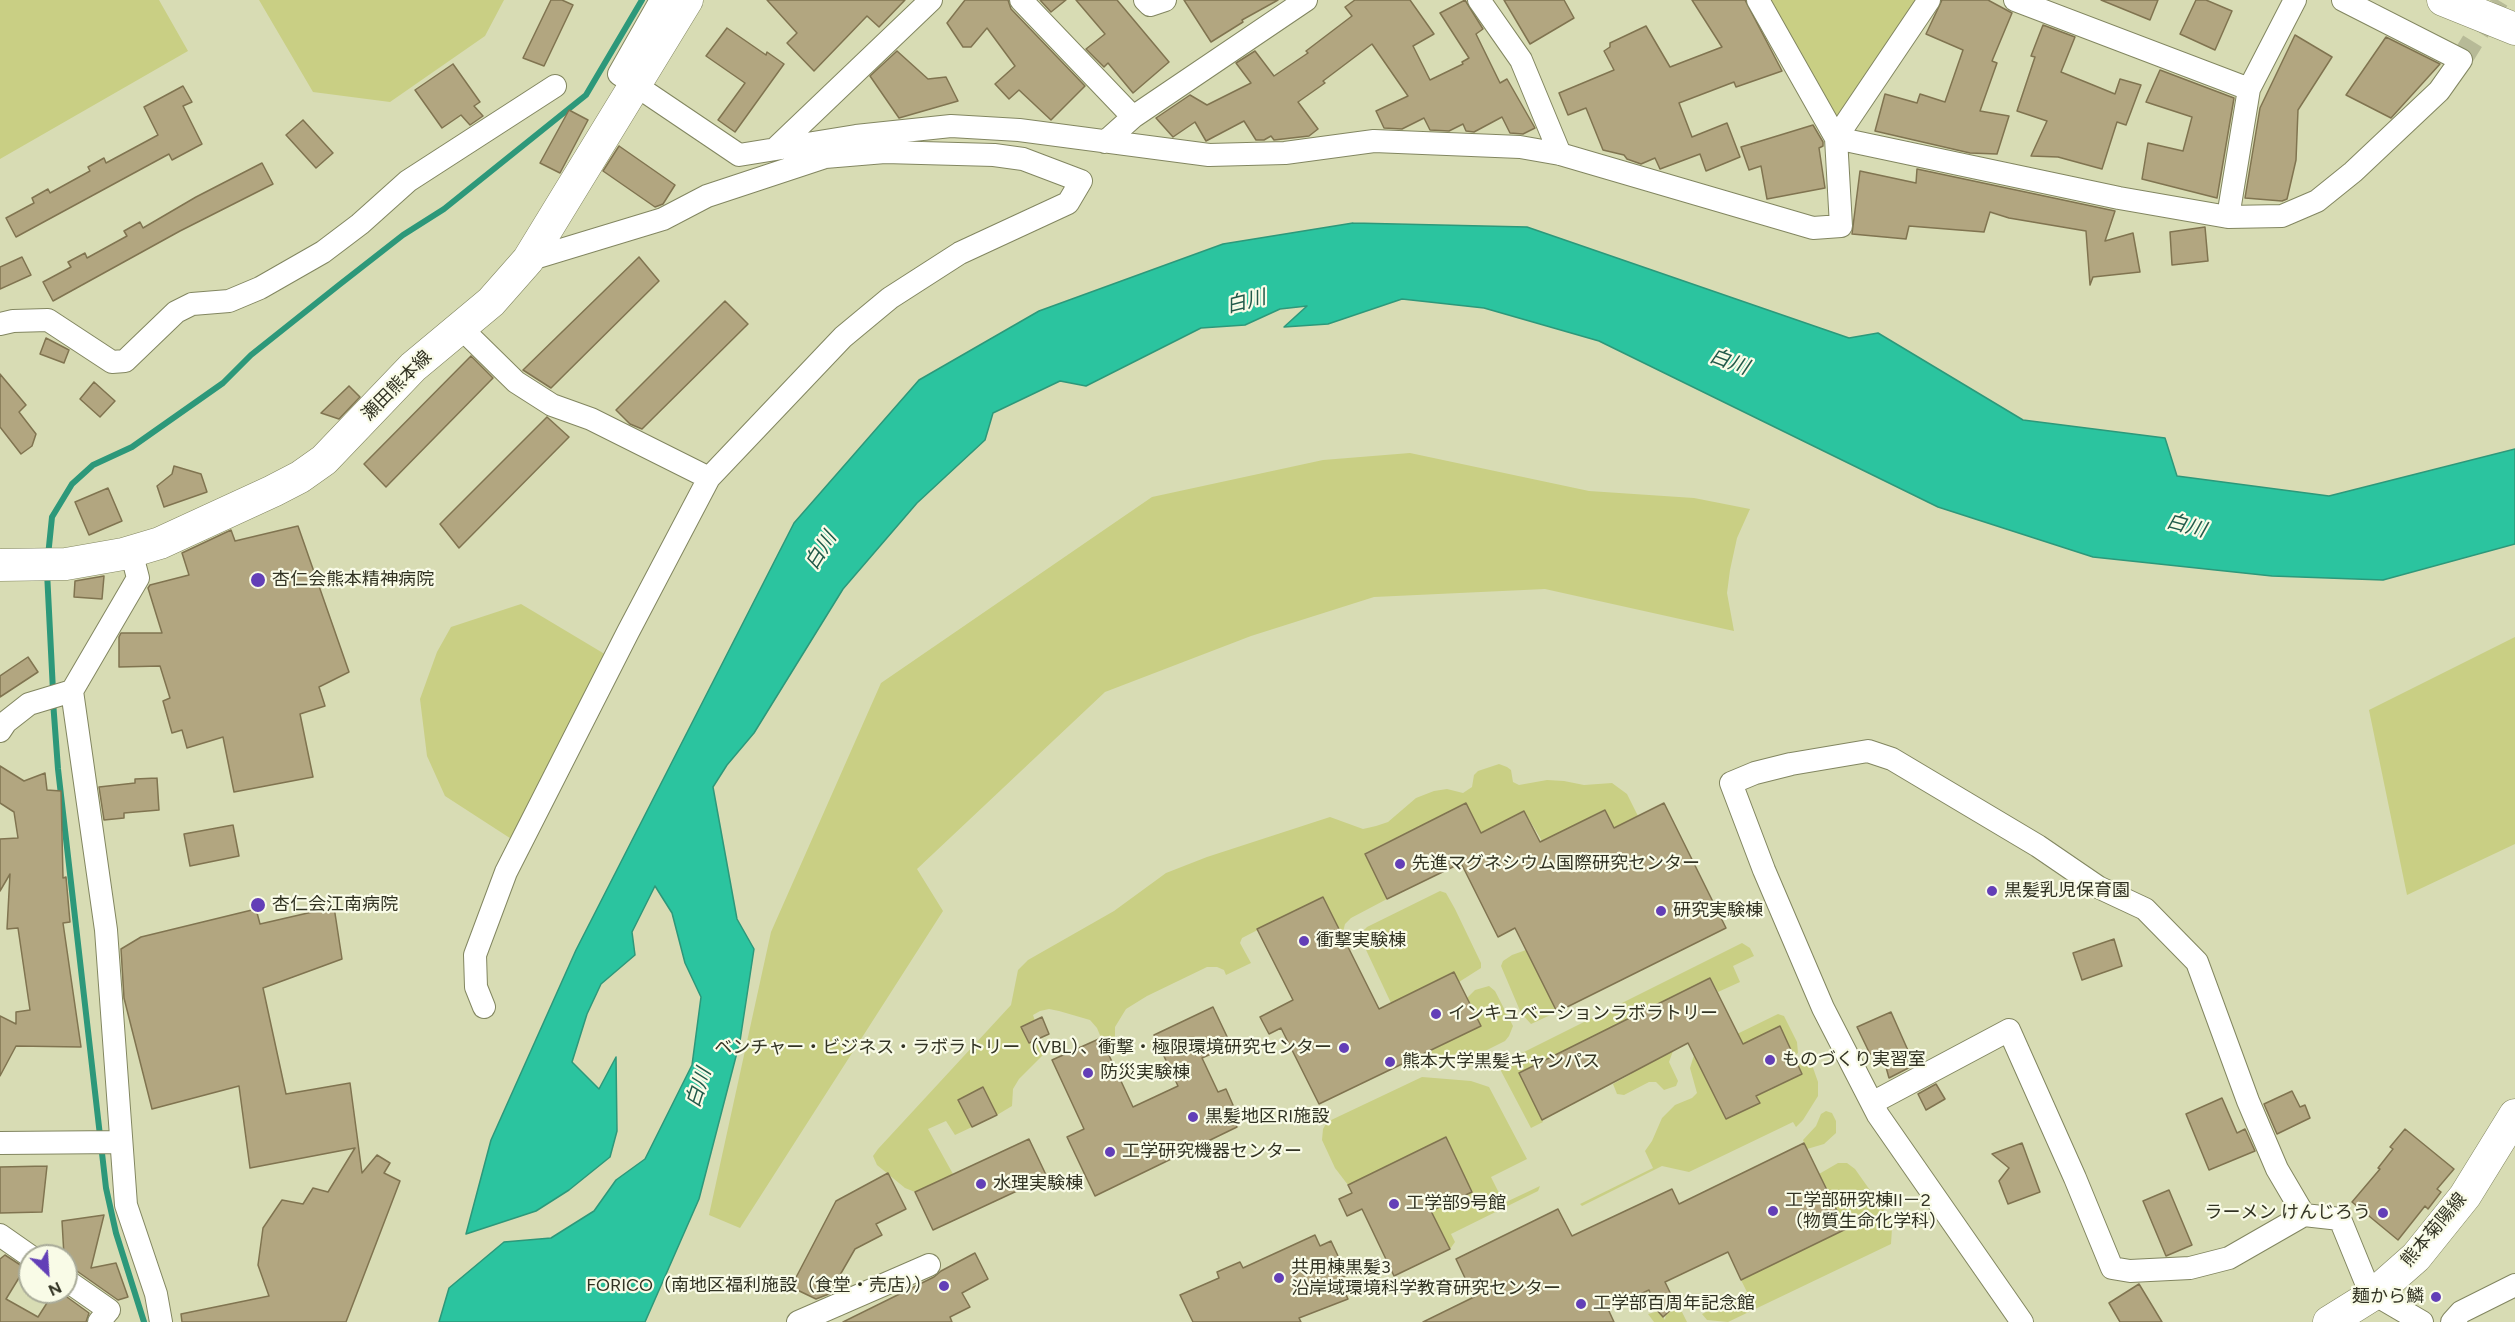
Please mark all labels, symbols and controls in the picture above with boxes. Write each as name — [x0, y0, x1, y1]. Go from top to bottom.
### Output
water label: 白川 — [1224, 286, 1268, 318]
water label: 白川 — [1706, 344, 1752, 380]
street label: 瀬田熊本線 — [358, 347, 436, 425]
water label: 白川 — [2164, 509, 2208, 543]
water label: 白川 — [800, 528, 842, 574]
place label: 杏仁会熊本精神病院 — [272, 569, 434, 591]
marker: 杏仁会熊本精神病院 — [249, 571, 267, 589]
place label: 先進マグネシウム国際研究センター — [1412, 853, 1700, 875]
marker: 先進マグネシウム国際研究センター — [1393, 857, 1407, 871]
place label: 黒髪乳児保育園 — [2004, 880, 2130, 902]
marker: 黒髪乳児保育園 — [1985, 884, 1999, 898]
place label: 杏仁会江南病院 — [272, 894, 398, 916]
marker: 杏仁会江南病院 — [249, 896, 267, 914]
place label: 研究実験棟 — [1673, 900, 1763, 922]
marker: 研究実験棟 — [1654, 904, 1668, 918]
place label: 衝撃実験棟 — [1316, 930, 1406, 952]
marker: 衝撃実験棟 — [1297, 934, 1311, 948]
place label: インキュベーションラボラトリー — [1448, 1003, 1718, 1025]
marker: インキュベーションラボラトリー — [1429, 1007, 1443, 1021]
place label: ベンチャー・ビジネス・ラボラトリー（VBL）、衝撃・極限環境研究センター — [714, 1037, 1332, 1059]
marker: ベンチャー・ビジネス・ラボラトリー（VBL）、衝撃・極限環境研究センター — [1337, 1041, 1351, 1055]
place label: ものづくり実習室 — [1782, 1049, 1926, 1071]
place label: 熊本大学黒髪キャンパス — [1402, 1051, 1600, 1073]
marker: ものづくり実習室 — [1763, 1053, 1777, 1067]
marker: 熊本大学黒髪キャンパス — [1383, 1055, 1397, 1069]
place label: 防災実験棟 — [1100, 1062, 1190, 1084]
water label: 白川 — [681, 1065, 717, 1111]
marker: 防災実験棟 — [1081, 1066, 1095, 1080]
place label: 黒髪地区RI施設 — [1205, 1106, 1329, 1128]
marker: 黒髪地区RI施設 — [1186, 1110, 1200, 1124]
place label: 工学研究機器センター — [1122, 1141, 1302, 1163]
marker: 工学研究機器センター — [1103, 1145, 1117, 1159]
place label: 水理実験棟 — [993, 1173, 1083, 1195]
marker: 水理実験棟 — [974, 1177, 988, 1191]
street label: 熊本菊陽線 — [2397, 1189, 2471, 1271]
place label: 工学部研究棟II－2 （物質生命化学科） — [1785, 1190, 1947, 1232]
place label: 工学部9号館 — [1406, 1193, 1506, 1215]
marker: 工学部9号館 — [1387, 1197, 1401, 1211]
place label: ラーメン けんじろう — [2205, 1202, 2371, 1224]
marker: 工学部研究棟II－2 （物質生命化学科） — [1766, 1204, 1780, 1218]
marker: ラーメン けんじろう — [2376, 1206, 2390, 1220]
north arrow — [18, 1244, 78, 1304]
place label: 共用棟黒髪3 沿岸域環境科学教育研究センター — [1291, 1257, 1561, 1300]
marker: 共用棟黒髪3 沿岸域環境科学教育研究センター — [1272, 1271, 1286, 1285]
place label: FORICO（南地区福利施設（食堂・売店）） — [586, 1275, 932, 1297]
text: N — [45, 1278, 65, 1300]
marker: FORICO（南地区福利施設（食堂・売店）） — [937, 1279, 951, 1293]
place label: 麺から鱗 — [2352, 1286, 2424, 1308]
marker: 麺から鱗 — [2429, 1290, 2443, 1304]
place label: 工学部百周年記念館 — [1593, 1293, 1755, 1315]
marker: 工学部百周年記念館 — [1574, 1297, 1588, 1311]

